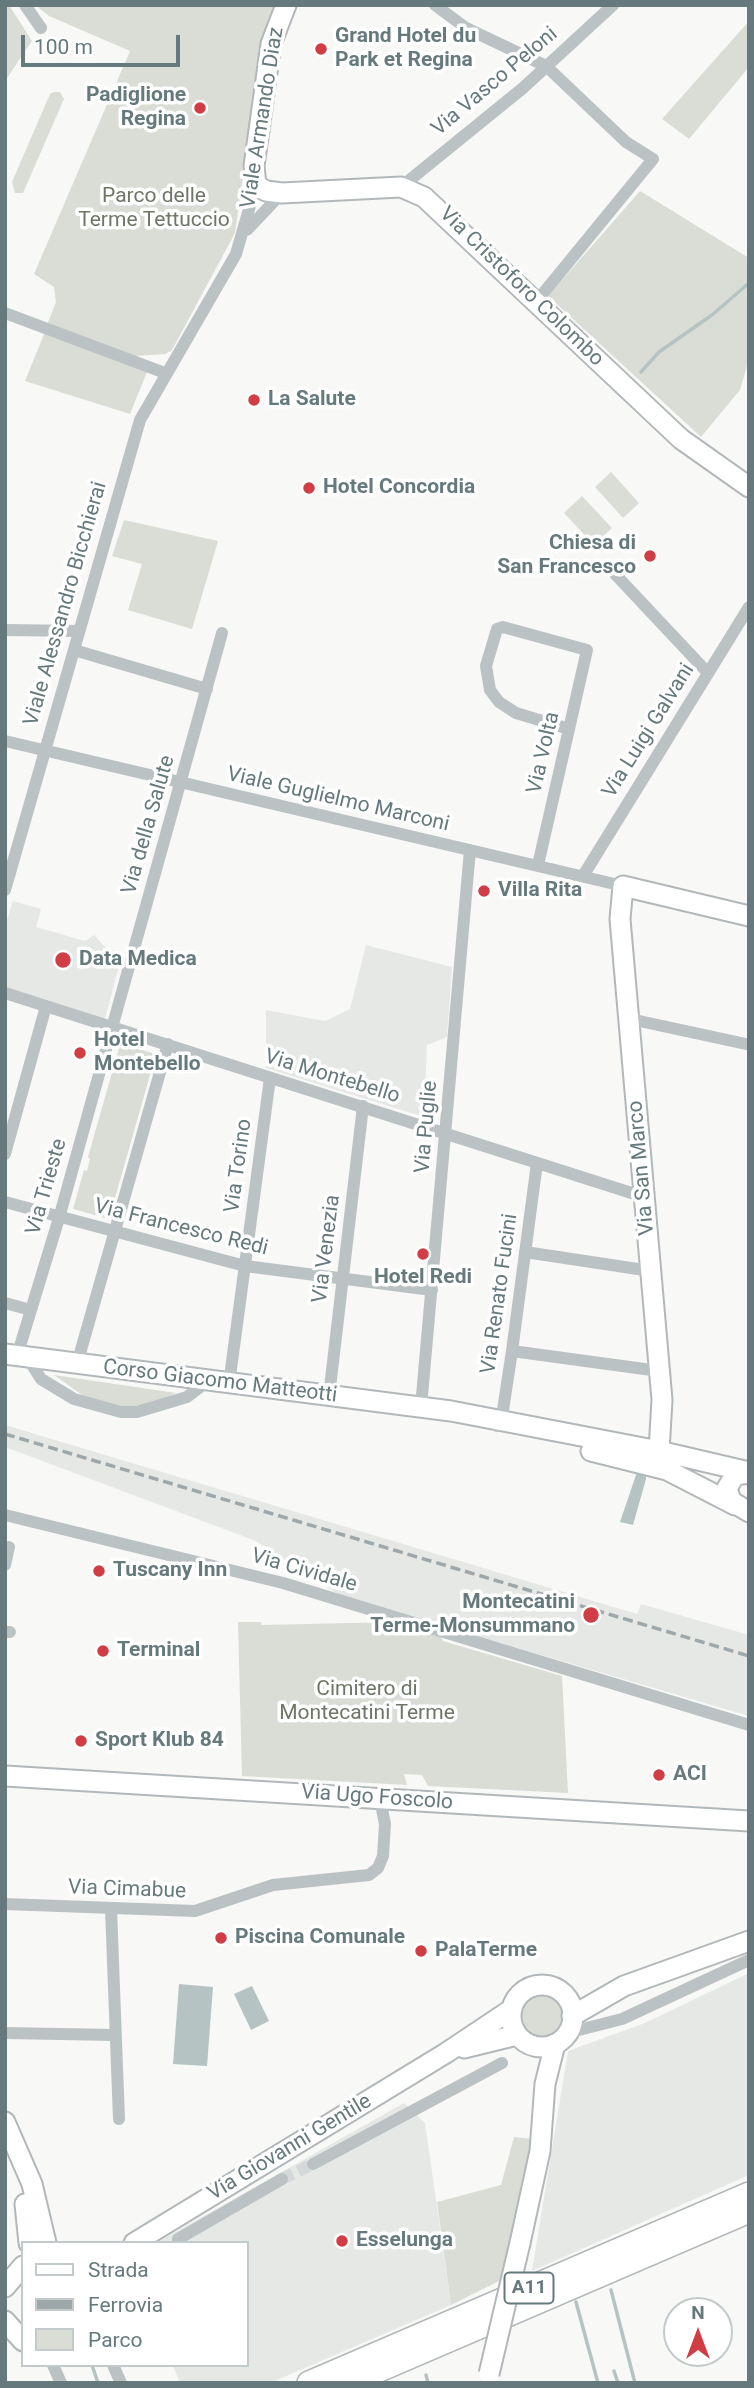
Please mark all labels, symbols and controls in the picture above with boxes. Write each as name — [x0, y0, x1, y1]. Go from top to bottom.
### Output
scale bar — [24, 21, 184, 65]
street label: Via Vasco Peloni — [427, 22, 563, 142]
place label: Grand Hotel du Park et Regina — [335, 24, 476, 74]
street label: Viale Armando Diaz — [236, 25, 290, 211]
text: 100 m — [34, 35, 93, 59]
marker: Grand Hotel du Park et Regina — [313, 41, 329, 57]
place label: Padiglione Regina — [86, 83, 186, 133]
marker: Padiglione Regina — [192, 100, 208, 116]
park label: Parco delle Terme Tettuccio — [78, 184, 230, 234]
street label: Via Cristoforo Colombo — [434, 202, 608, 372]
place label: La Salute — [268, 387, 356, 413]
marker: La Salute — [246, 392, 262, 408]
place label: Hotel Concordia — [323, 475, 475, 501]
street label: Viale Alessandro Bicchierai — [19, 479, 113, 729]
marker: Hotel Concordia — [301, 480, 317, 496]
place label: Chiesa di San Francesco — [497, 531, 636, 581]
marker: Chiesa di San Francesco — [642, 548, 658, 564]
street label: Via Luigi Galvani — [598, 659, 700, 803]
street label: Via Volta — [522, 710, 566, 796]
street label: Via della Salute — [117, 753, 181, 897]
street label: Viale Guglielmo Marconi — [224, 762, 452, 838]
place label: Villa Rita — [498, 878, 582, 904]
marker: Villa Rita — [476, 883, 492, 899]
place label: Data Medica — [79, 947, 197, 973]
marker: Data Medica — [53, 950, 73, 970]
place label: Hotel Montebello — [94, 1028, 201, 1078]
street label: Via Montebello — [261, 1044, 403, 1110]
marker: Hotel Montebello — [72, 1045, 88, 1061]
street label: Via Puglie — [410, 1080, 444, 1174]
street label: Via San Marco — [624, 1099, 660, 1237]
street label: Via Torino — [220, 1118, 258, 1214]
street label: Via Trieste — [21, 1136, 73, 1238]
street label: Via Venezia — [308, 1193, 346, 1305]
street label: Via Francesco Redi — [91, 1194, 271, 1262]
street label: Via Renato Fucini — [476, 1212, 524, 1376]
marker: Hotel Redi — [415, 1246, 431, 1262]
place label: Hotel Redi — [374, 1265, 472, 1291]
street label: Corso Giacomo Matteotti — [102, 1355, 338, 1409]
street label: Via Cividale — [248, 1544, 360, 1598]
place label: Tuscany Inn — [113, 1558, 227, 1584]
marker: Tuscany Inn — [91, 1563, 107, 1579]
place label: Montecatini Terme-Monsummano — [370, 1590, 575, 1640]
marker: Montecatini Terme-Monsummano — [581, 1605, 601, 1625]
place label: Terminal — [117, 1638, 200, 1664]
marker: Terminal — [95, 1643, 111, 1659]
park label: Cimitero di Montecatini Terme — [279, 1677, 455, 1727]
place label: Sport Klub 84 — [95, 1728, 224, 1754]
marker: Sport Klub 84 — [73, 1733, 89, 1749]
place label: ACI — [673, 1762, 707, 1788]
marker: ACI — [651, 1767, 667, 1783]
street label: Via Ugo Foscolo — [300, 1780, 454, 1816]
street label: Via Cimabue — [67, 1875, 187, 1905]
place label: Piscina Comunale — [235, 1925, 405, 1951]
marker: Piscina Comunale — [213, 1930, 229, 1946]
place label: PalaTerme — [435, 1938, 537, 1964]
marker: PalaTerme — [413, 1943, 429, 1959]
street label: Via Giovanni Gentile — [204, 2089, 376, 2207]
place label: Esselunga — [356, 2228, 453, 2254]
marker: Esselunga — [334, 2233, 350, 2249]
legend — [21, 2241, 248, 2367]
text: Strada — [88, 2258, 149, 2282]
road number: A11 — [504, 2272, 554, 2304]
text: Ferrovia — [88, 2293, 163, 2317]
north arrow — [663, 2297, 733, 2367]
text: N — [691, 2301, 705, 2324]
text: Parco — [88, 2328, 142, 2352]

